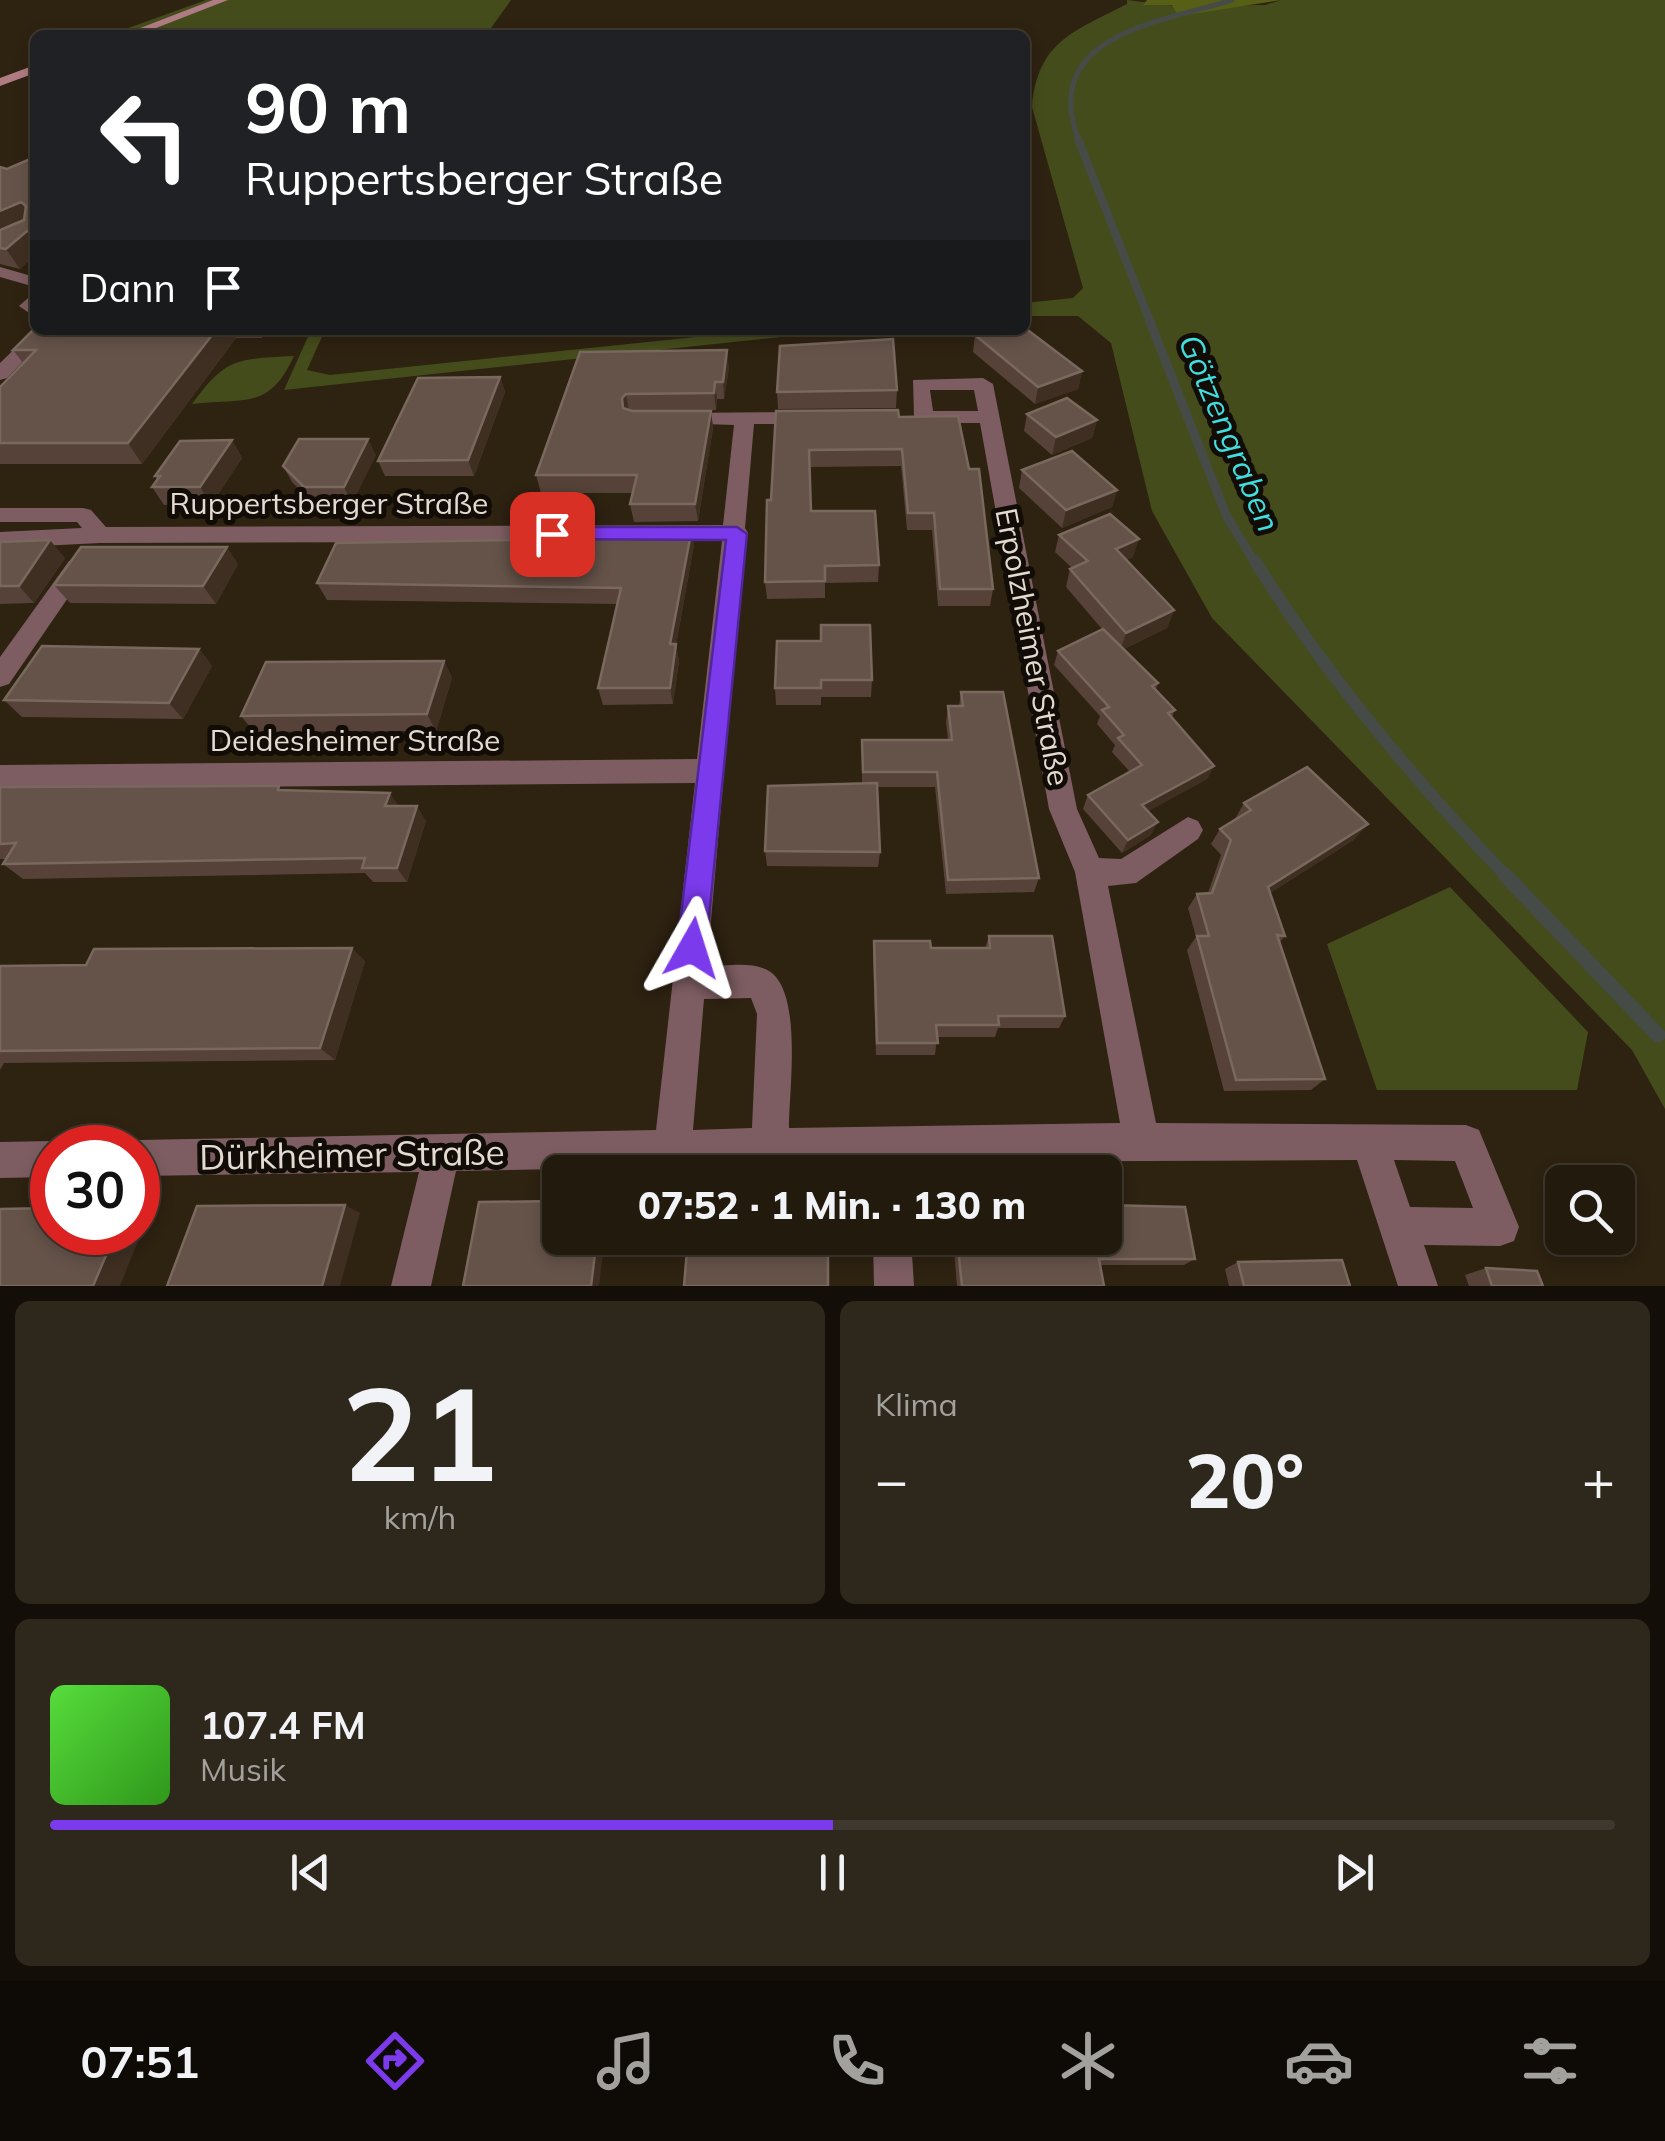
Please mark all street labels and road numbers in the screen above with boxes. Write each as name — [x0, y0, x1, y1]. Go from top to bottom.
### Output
street label: Ruppertsberger Straße — [170, 484, 488, 522]
street label: Erpolzheimer Straße — [987, 505, 1079, 789]
street label: Deidesheimer Straße — [210, 721, 500, 759]
street label: Dürkheimer Straße — [199, 1129, 505, 1179]

